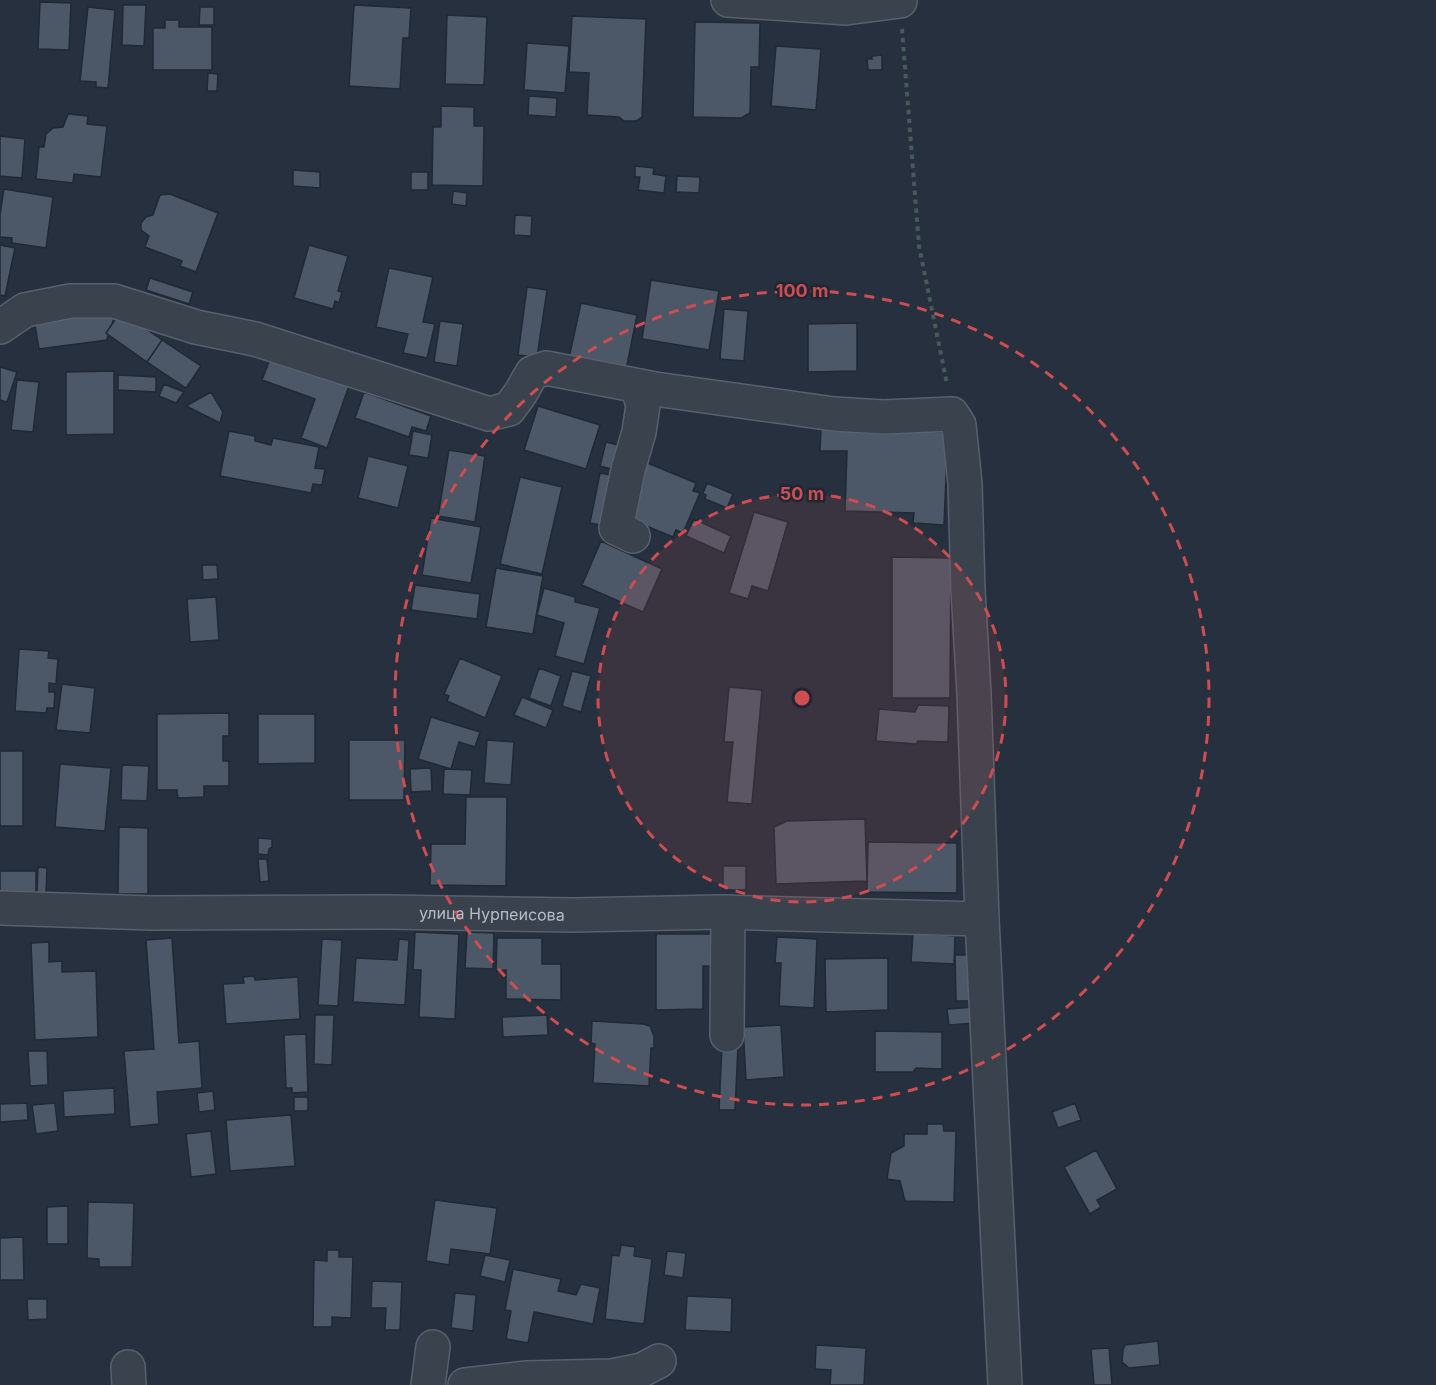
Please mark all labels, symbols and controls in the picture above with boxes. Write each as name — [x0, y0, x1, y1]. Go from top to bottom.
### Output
text: 100 m — [776, 280, 828, 301]
text: 50 m — [780, 483, 824, 504]
centre of rings — [792, 688, 812, 708]
street label: улица Нурпеисова — [419, 903, 565, 925]

